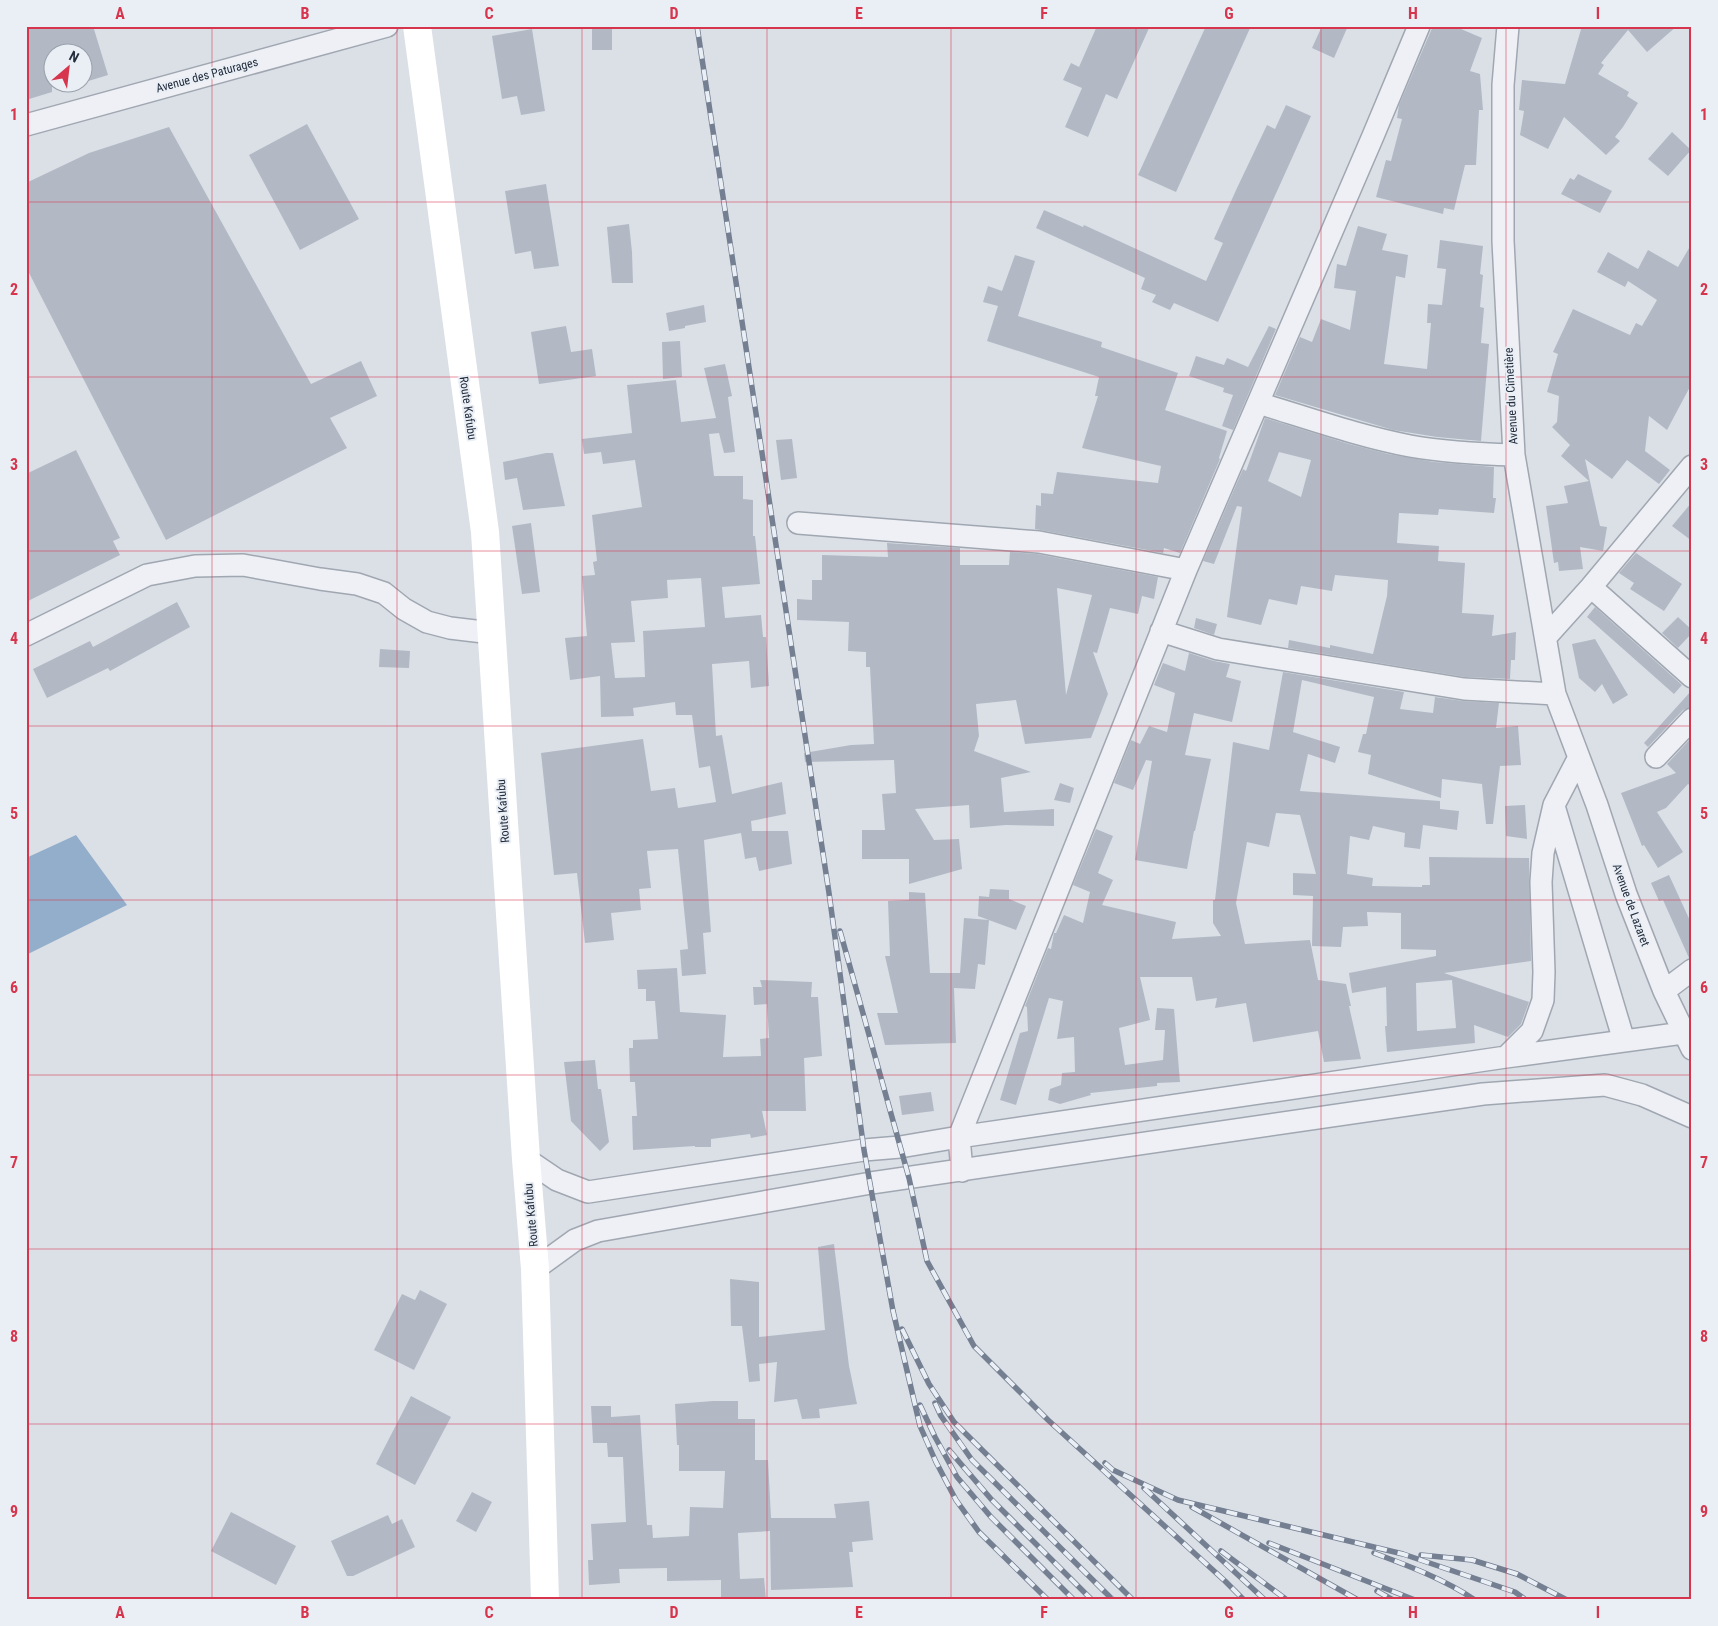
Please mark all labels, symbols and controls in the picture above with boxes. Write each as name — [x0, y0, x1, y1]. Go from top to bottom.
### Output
text: A — [115, 4, 125, 23]
text: B — [301, 4, 310, 23]
text: C — [484, 4, 494, 23]
text: D — [669, 4, 679, 23]
text: E — [855, 4, 863, 23]
text: F — [1040, 4, 1048, 23]
text: G — [1224, 4, 1234, 23]
text: H — [1408, 4, 1418, 23]
text: I — [1596, 4, 1600, 23]
north arrow — [42, 42, 92, 92]
text: N — [67, 47, 82, 66]
street label: Avenue des Paturages — [154, 55, 260, 95]
text: 1 — [10, 105, 18, 124]
text: 1 — [1700, 105, 1708, 124]
text: 2 — [10, 280, 18, 299]
text: 2 — [1700, 280, 1708, 299]
street label: Avenue du Cimetière — [1501, 347, 1521, 445]
street label: Route Kafubu — [457, 375, 479, 441]
text: 3 — [10, 455, 18, 474]
text: 3 — [1700, 455, 1708, 474]
text: 4 — [10, 629, 18, 648]
text: 4 — [1700, 629, 1708, 648]
street label: Route Kafubu — [494, 779, 512, 843]
text: 5 — [10, 804, 18, 823]
text: 5 — [1700, 804, 1708, 823]
street label: Avenue de Lazaret — [1610, 862, 1653, 949]
text: 6 — [10, 978, 18, 997]
text: 6 — [1700, 978, 1708, 997]
text: 7 — [10, 1153, 18, 1172]
text: 7 — [1700, 1153, 1708, 1172]
street label: Route Kafubu — [521, 1182, 541, 1247]
text: 8 — [10, 1327, 18, 1346]
text: 8 — [1700, 1327, 1708, 1346]
text: 9 — [10, 1502, 18, 1521]
text: 9 — [1700, 1502, 1708, 1521]
text: A — [115, 1603, 125, 1622]
text: B — [301, 1603, 310, 1622]
text: C — [484, 1603, 494, 1622]
text: D — [669, 1603, 679, 1622]
text: E — [855, 1603, 863, 1622]
text: F — [1040, 1603, 1048, 1622]
text: G — [1224, 1603, 1234, 1622]
text: H — [1408, 1603, 1418, 1622]
text: I — [1596, 1603, 1600, 1622]

